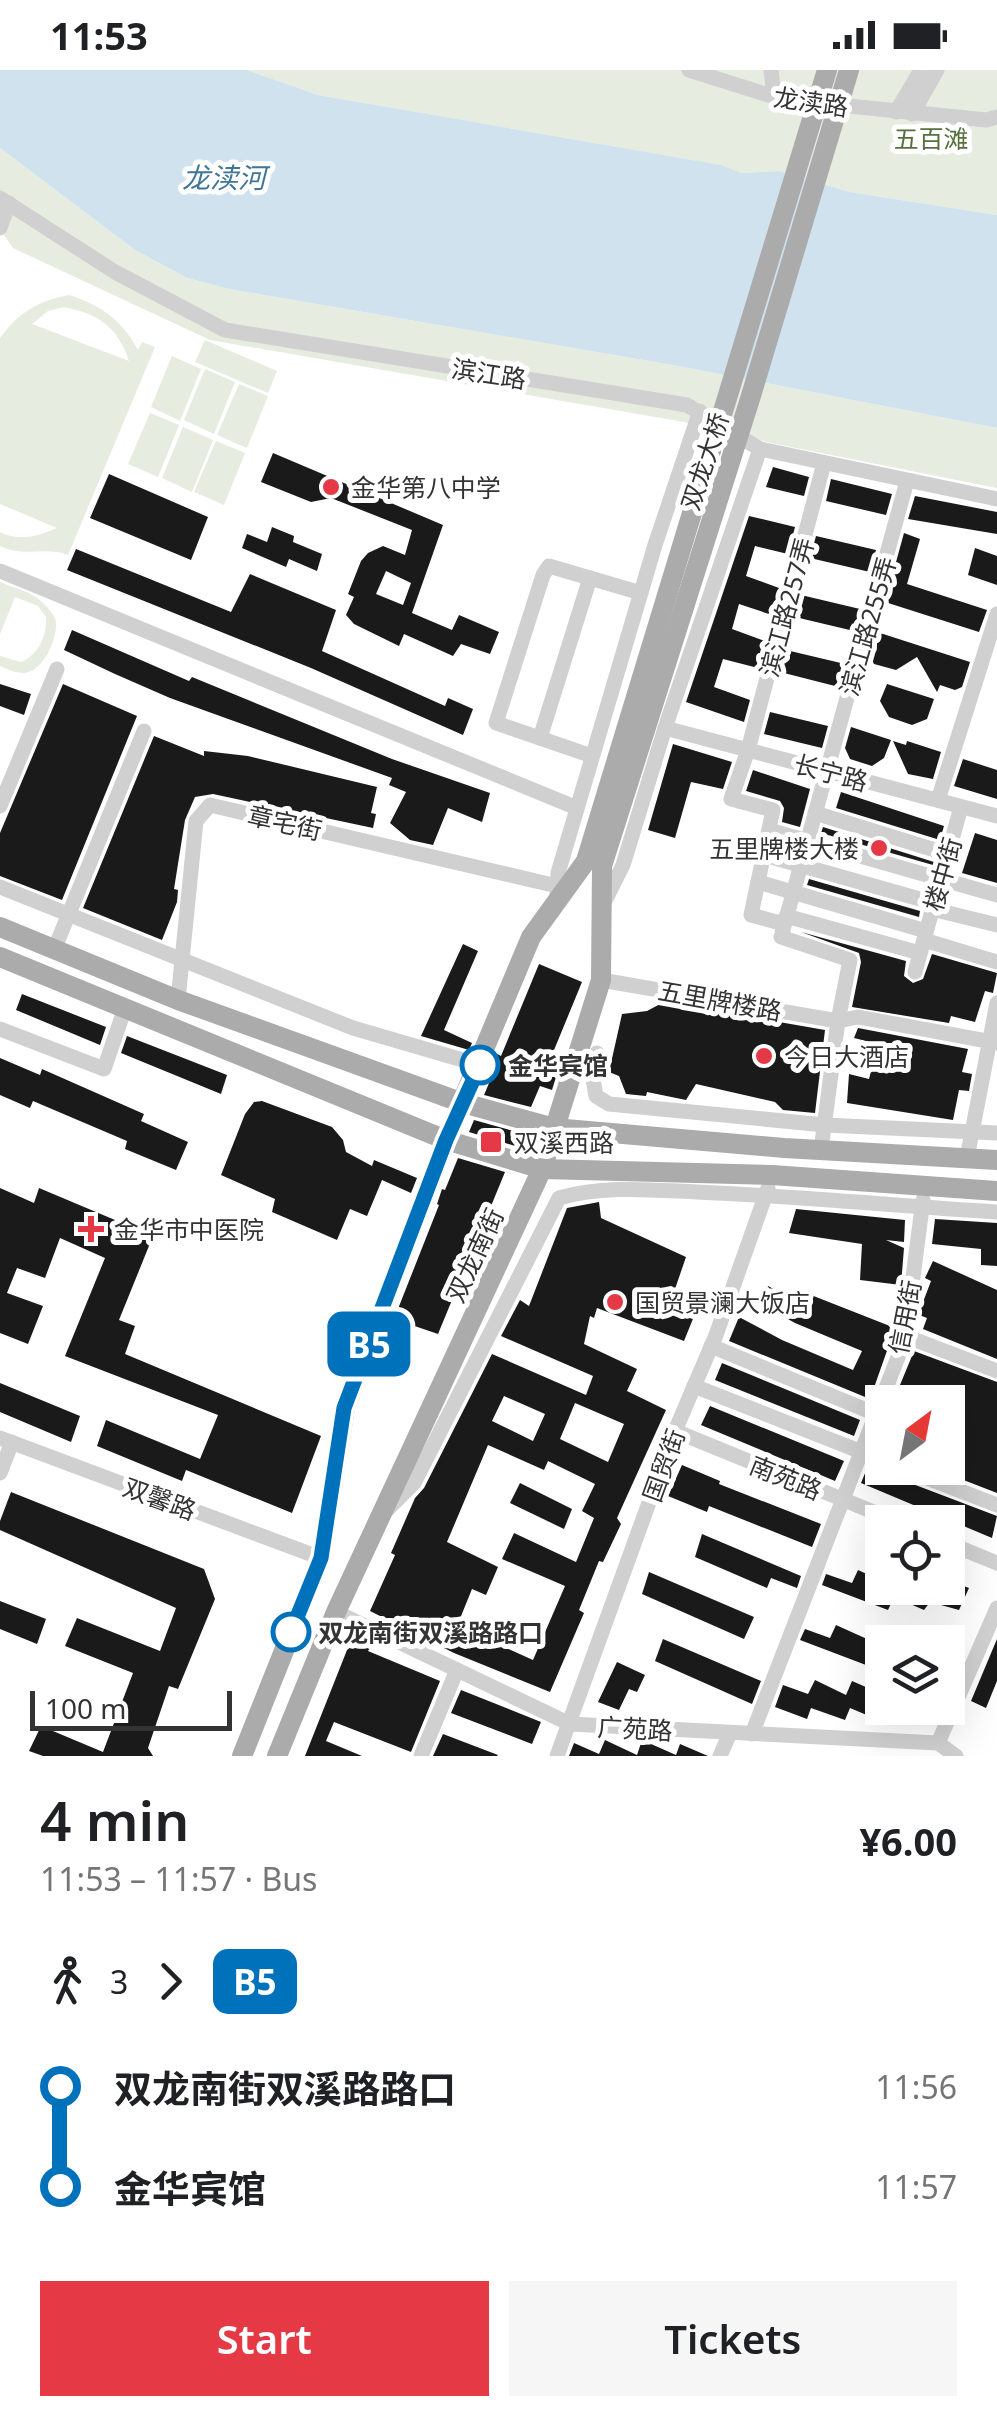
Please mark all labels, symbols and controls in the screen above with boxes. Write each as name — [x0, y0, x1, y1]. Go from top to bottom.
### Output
text: 11:53 — [50, 9, 148, 61]
street label: 龙渎路 — [771, 79, 851, 123]
park label: 五百滩 — [893, 121, 969, 155]
water label: 龙渎河 — [182, 158, 271, 196]
street label: 滨江路 — [449, 350, 529, 396]
street label: 双龙大桥 — [672, 408, 736, 514]
place label: 金华第八中学 — [351, 470, 501, 504]
marker: 金华第八中学 — [320, 476, 342, 498]
street label: 滨江路257弄 — [751, 534, 821, 680]
street label: 滨江路255弄 — [831, 553, 903, 699]
street label: 长宁路 — [790, 746, 872, 798]
street label: 章宅街 — [245, 797, 325, 847]
place label: 五里牌楼大楼 — [709, 831, 859, 865]
street label: 楼中街 — [915, 833, 969, 915]
marker: 五里牌楼大楼 — [868, 837, 890, 859]
street label: 五里牌楼路 — [655, 972, 785, 1028]
place label: 今日大酒店 — [784, 1039, 909, 1073]
marker: 今日大酒店 — [753, 1045, 775, 1067]
marker: 金华宾馆 — [461, 1046, 499, 1084]
place label: 金华宾馆 — [508, 1048, 608, 1082]
place label: 双溪西路 — [514, 1125, 614, 1159]
marker: 双溪西路 — [478, 1129, 504, 1155]
street label: 双龙南街 — [437, 1202, 511, 1308]
place label: 金华市中医院 — [114, 1212, 264, 1246]
marker: 金华市中医院 — [78, 1216, 104, 1242]
street label: 信用街 — [880, 1277, 928, 1357]
place label: 国贸景澜大饭店 — [635, 1285, 810, 1319]
marker: 国贸景澜大饭店 — [604, 1291, 626, 1313]
line badge: B5 — [324, 1312, 414, 1376]
text: B5 — [347, 1321, 391, 1368]
north arrow — [865, 1385, 965, 1485]
map controls — [865, 1385, 965, 1725]
street label: 国贸街 — [634, 1424, 692, 1506]
street label: 南苑路 — [745, 1447, 827, 1507]
street label: 双馨路 — [119, 1469, 201, 1527]
button: locate — [865, 1505, 965, 1605]
marker: 双龙南街双溪路路口 — [272, 1613, 310, 1651]
place label: 双龙南街双溪路路口 — [318, 1615, 543, 1649]
button: layers — [865, 1625, 965, 1725]
scale bar — [30, 1686, 232, 1730]
text: 100 m — [45, 1689, 127, 1727]
street label: 广苑路 — [597, 1709, 673, 1747]
text: 4 min — [40, 1782, 189, 1857]
text: ¥6.00 — [859, 1815, 957, 1867]
text: 11:53 – 11:57 · Bus — [40, 1857, 317, 1900]
icon: walk — [40, 1954, 95, 2009]
icon: forward — [143, 1954, 198, 2009]
text: B5 — [233, 1958, 277, 2005]
text: 3 — [110, 1960, 128, 2003]
text: 双龙南街双溪路路口 — [114, 2062, 456, 2114]
text: 11:56 — [875, 2065, 957, 2108]
text: 金华宾馆 — [114, 2162, 266, 2214]
text: 11:57 — [875, 2165, 957, 2208]
button: Start — [40, 2281, 489, 2396]
button: Tickets — [509, 2281, 957, 2396]

